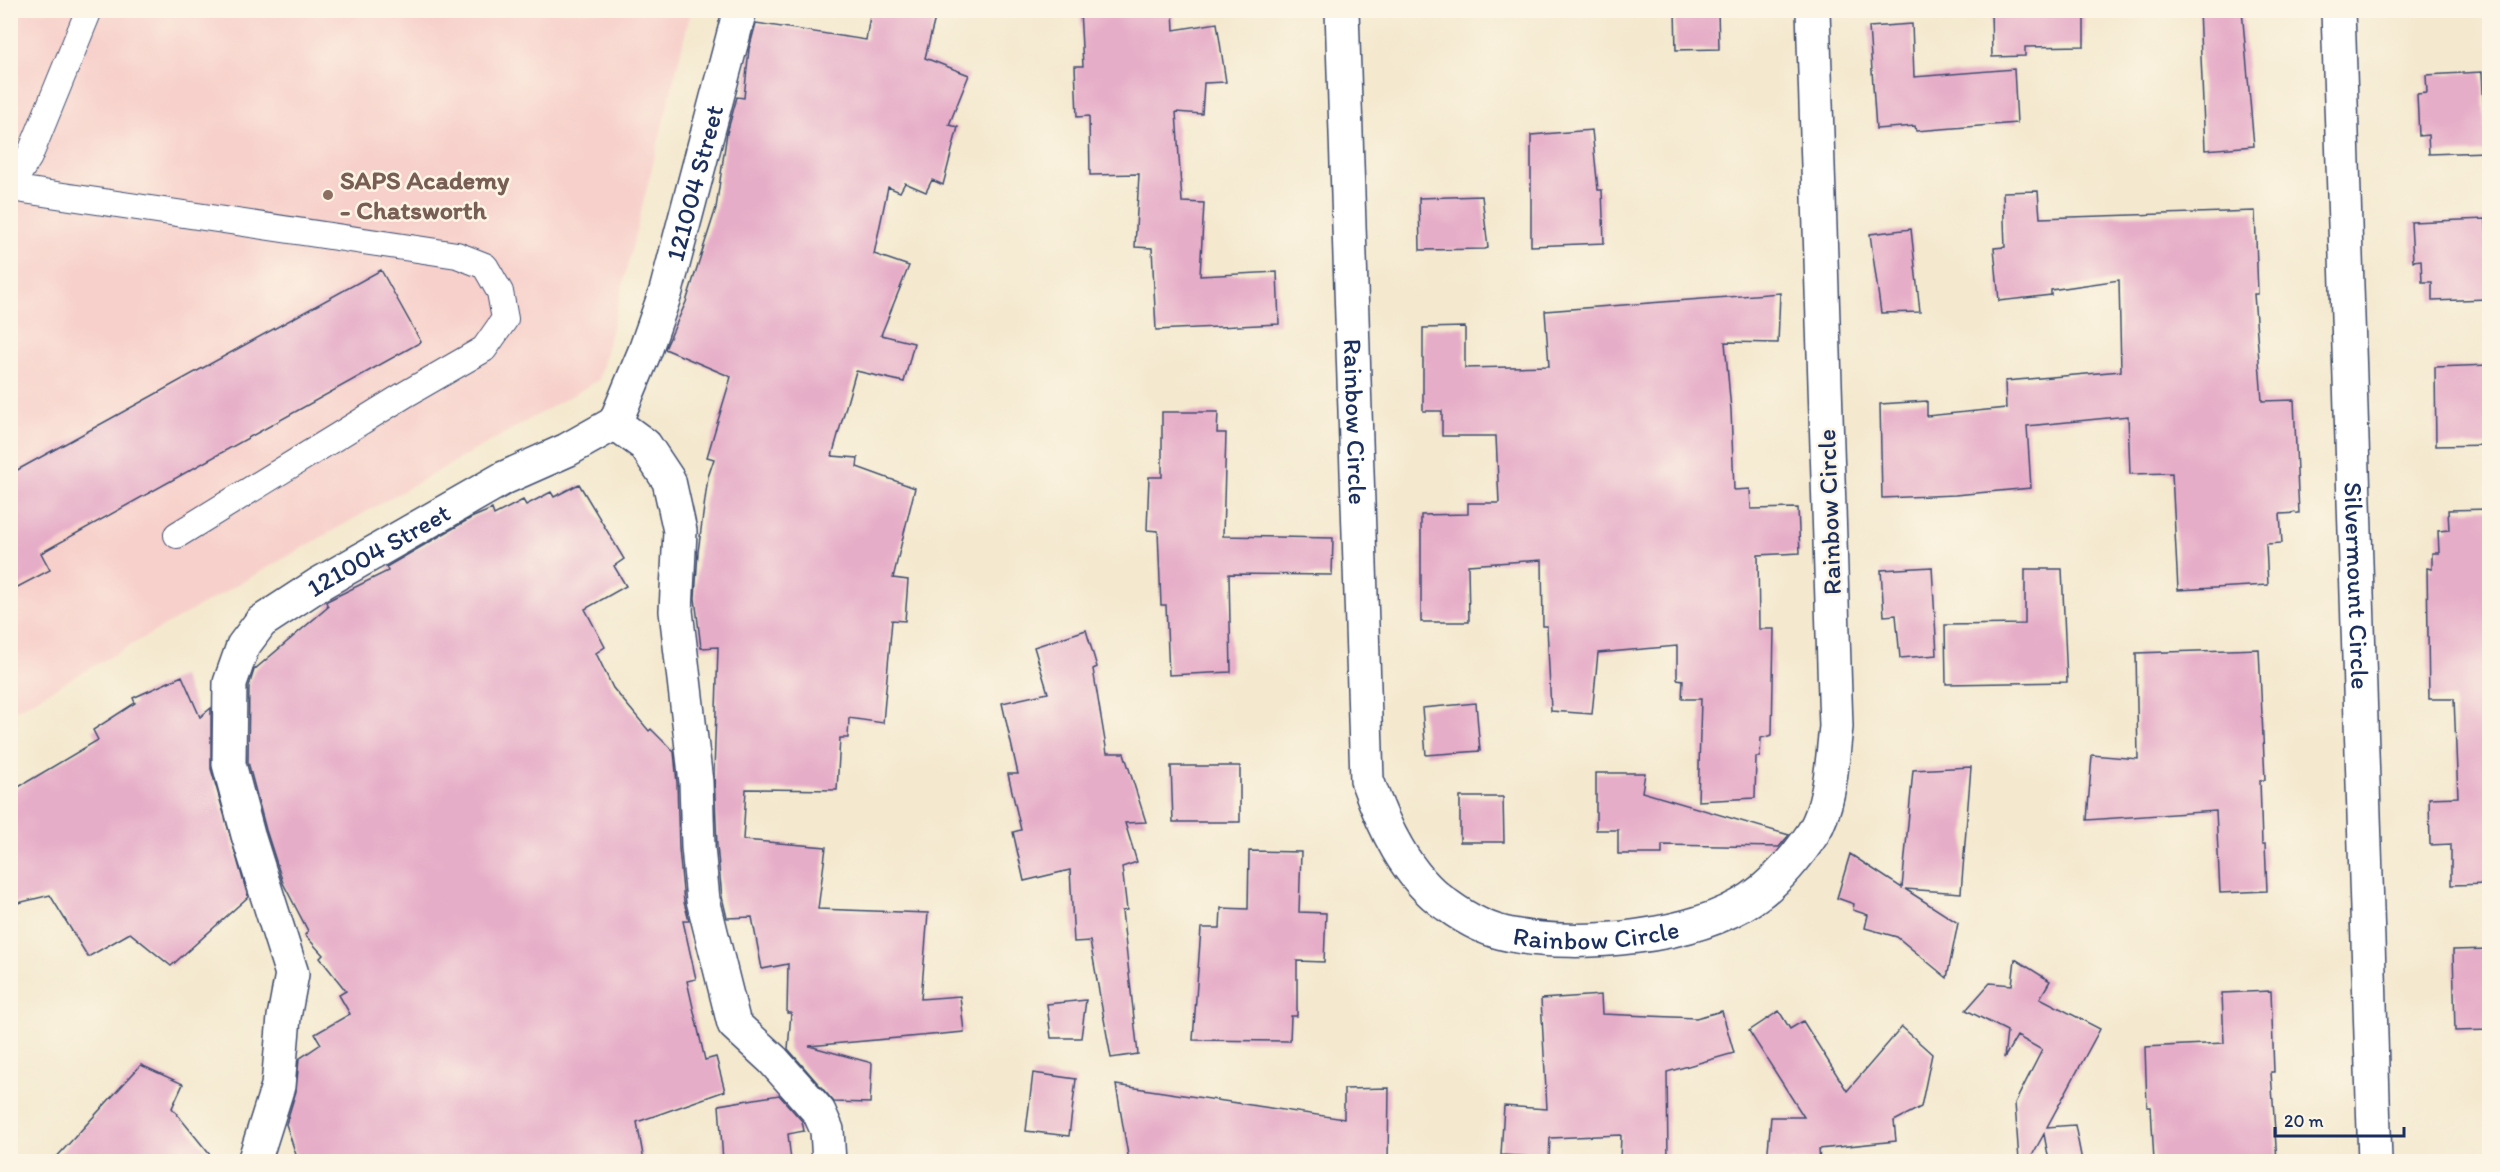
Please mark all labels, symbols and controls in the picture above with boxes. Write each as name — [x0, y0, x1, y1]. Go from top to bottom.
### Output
street label: 121004 Street — [659, 101, 730, 265]
place label: SAPS Academy - Chatsworth — [340, 164, 510, 226]
marker: SAPS Academy - Chatsworth — [321, 188, 335, 202]
street label: Rainbow Circle — [1337, 338, 1374, 505]
street label: Rainbow Circle — [1810, 428, 1848, 596]
street label: Silvermount Circle — [2337, 481, 2377, 690]
street label: 121004 Street — [300, 496, 456, 604]
street label: Rainbow Circle — [1511, 913, 1682, 956]
scale bar — [2275, 1100, 2404, 1138]
text: 20 m — [2284, 1110, 2324, 1132]

